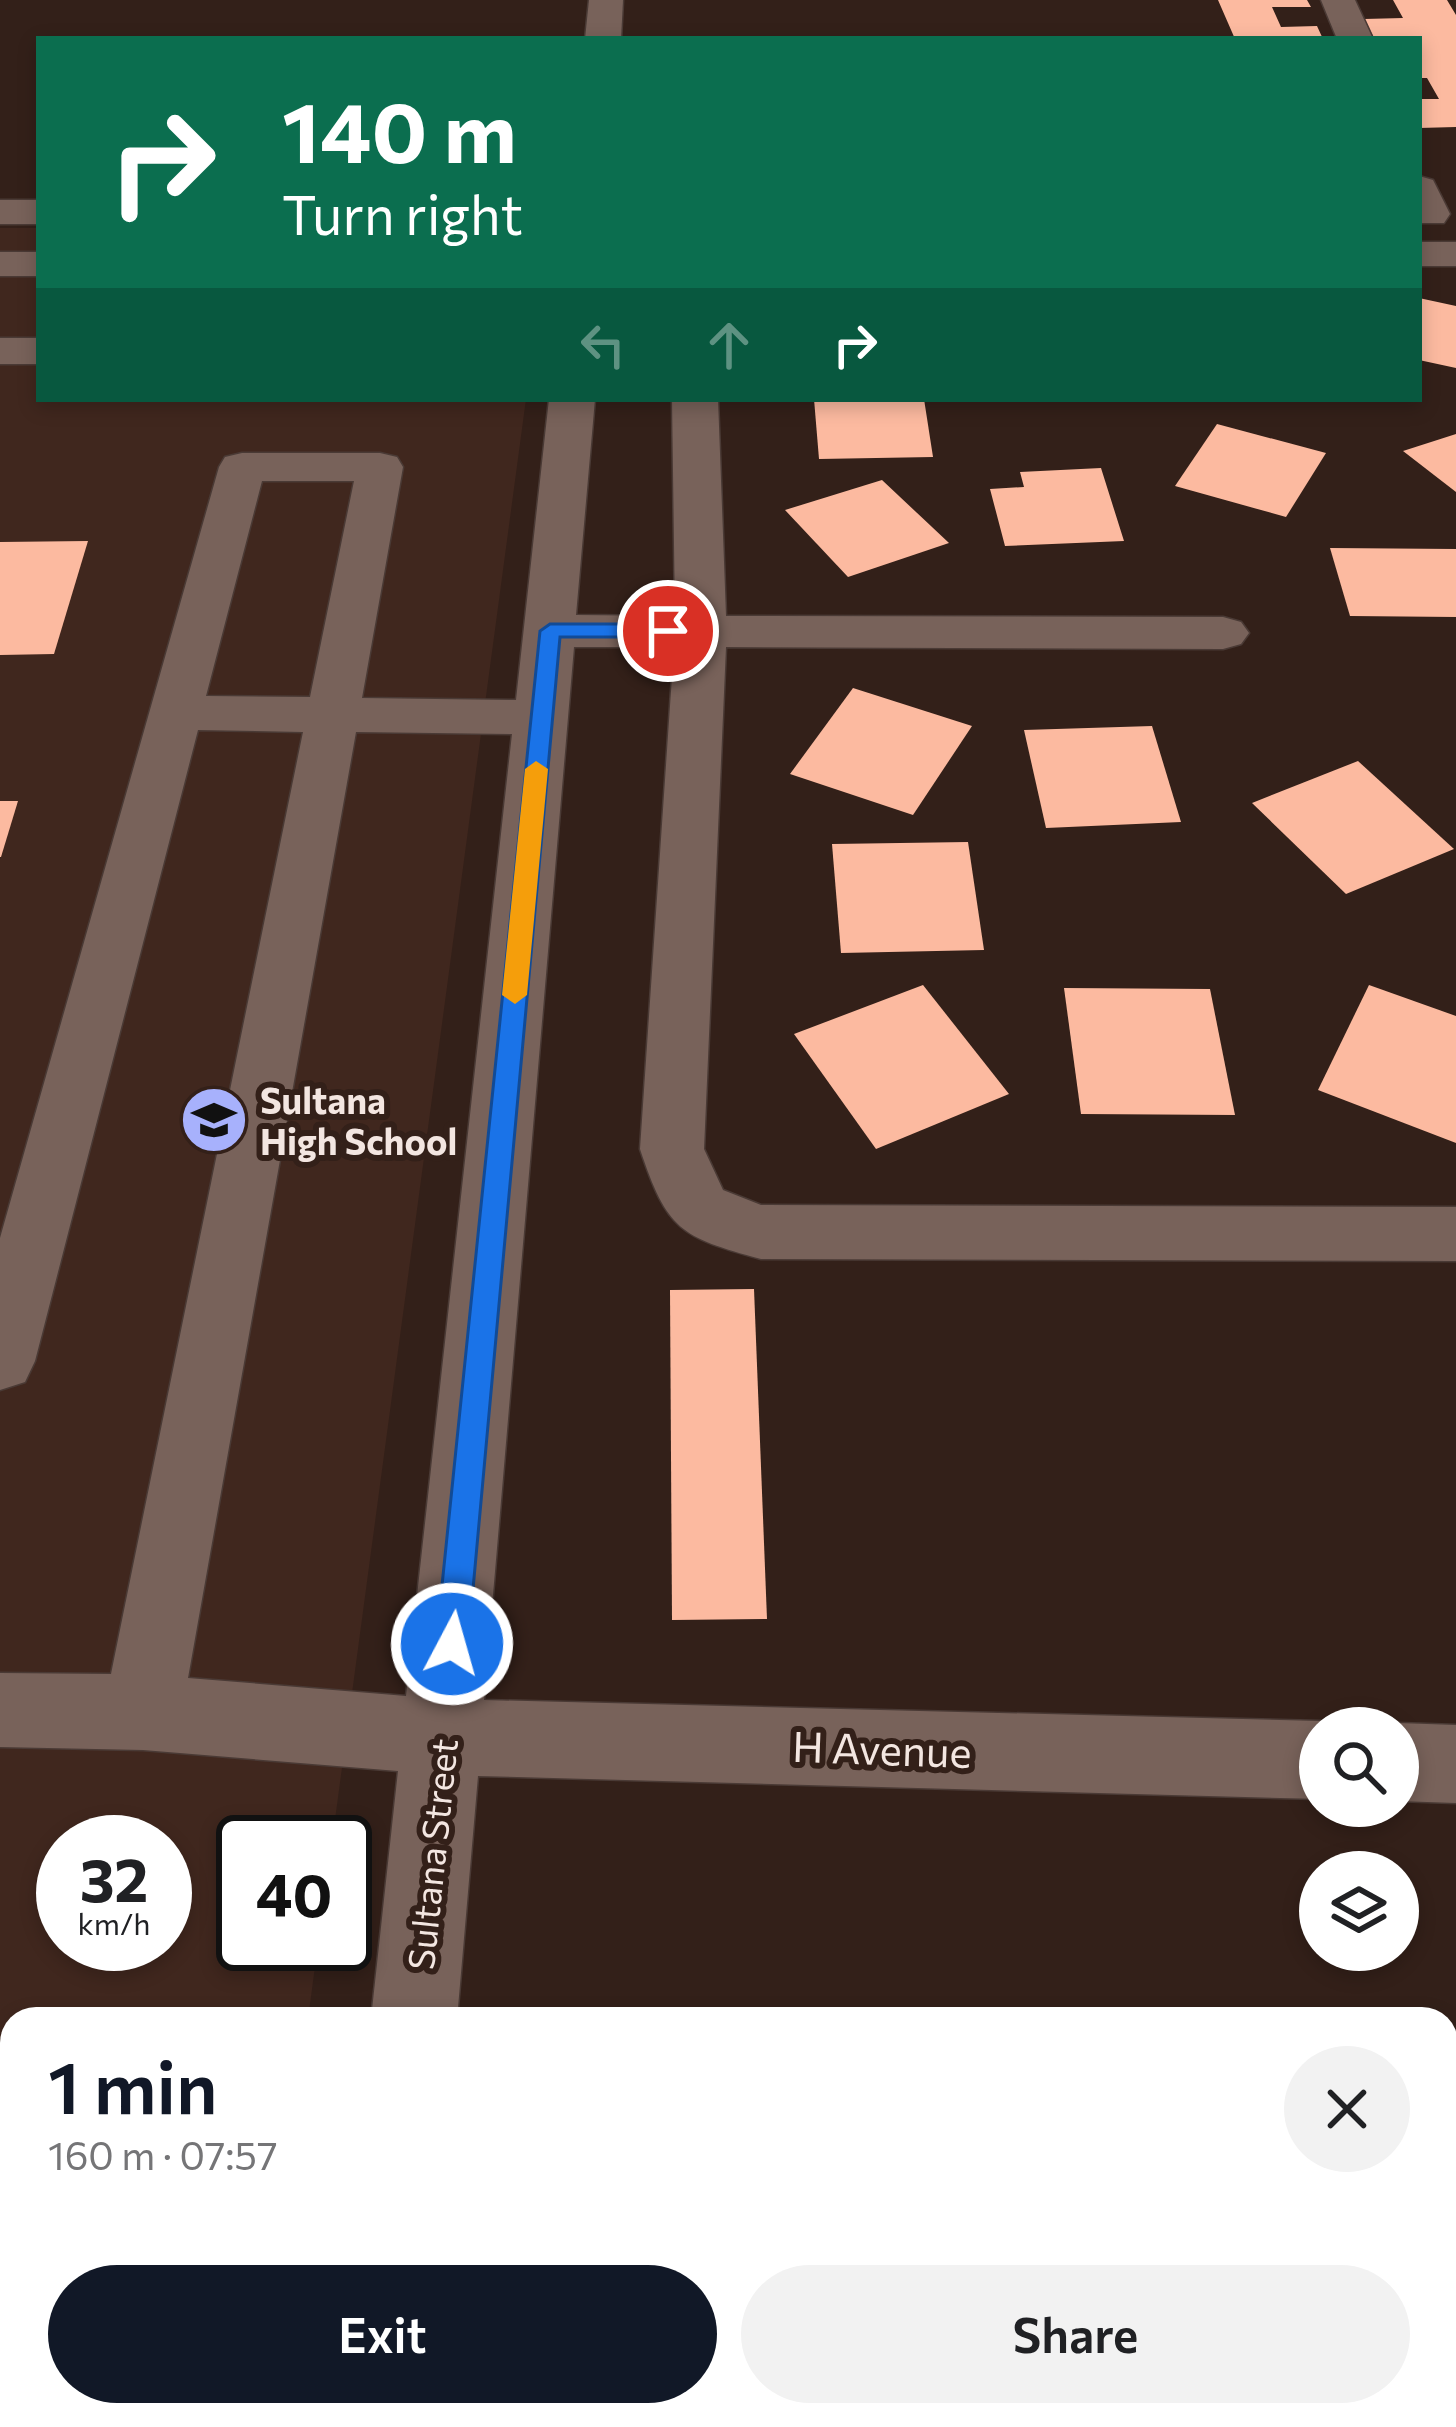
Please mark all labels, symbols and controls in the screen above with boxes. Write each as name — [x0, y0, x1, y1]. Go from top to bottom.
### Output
text: 140 m — [282, 78, 517, 180]
icon: right — [84, 84, 240, 240]
text: Turn right — [282, 180, 523, 246]
icon: left — [570, 312, 636, 378]
icon: ahead — [696, 312, 762, 378]
icon: right — [822, 312, 888, 378]
pin — [617, 580, 719, 682]
icon: arrive — [635, 598, 701, 664]
place label: Sultana High School — [260, 1077, 457, 1162]
school or university icon: Sultana High School — [179, 1085, 249, 1155]
position arrow — [389, 1581, 515, 1707]
map controls — [1299, 1707, 1419, 1971]
button: search — [1299, 1707, 1419, 1827]
street label: H Avenue — [791, 1719, 973, 1777]
street label: Sultana Street — [397, 1736, 465, 1972]
speed limit sign: 40 — [216, 1815, 372, 1971]
text: 32 — [80, 1841, 148, 1914]
button: layers — [1299, 1851, 1419, 1971]
text: km/h — [78, 1904, 150, 1941]
text: 1 min — [48, 2041, 218, 2129]
button: close — [1284, 2046, 1410, 2172]
text: 160 m · 07:57 — [48, 2130, 278, 2178]
button: Exit — [48, 2265, 717, 2403]
button: Share — [741, 2265, 1410, 2403]

